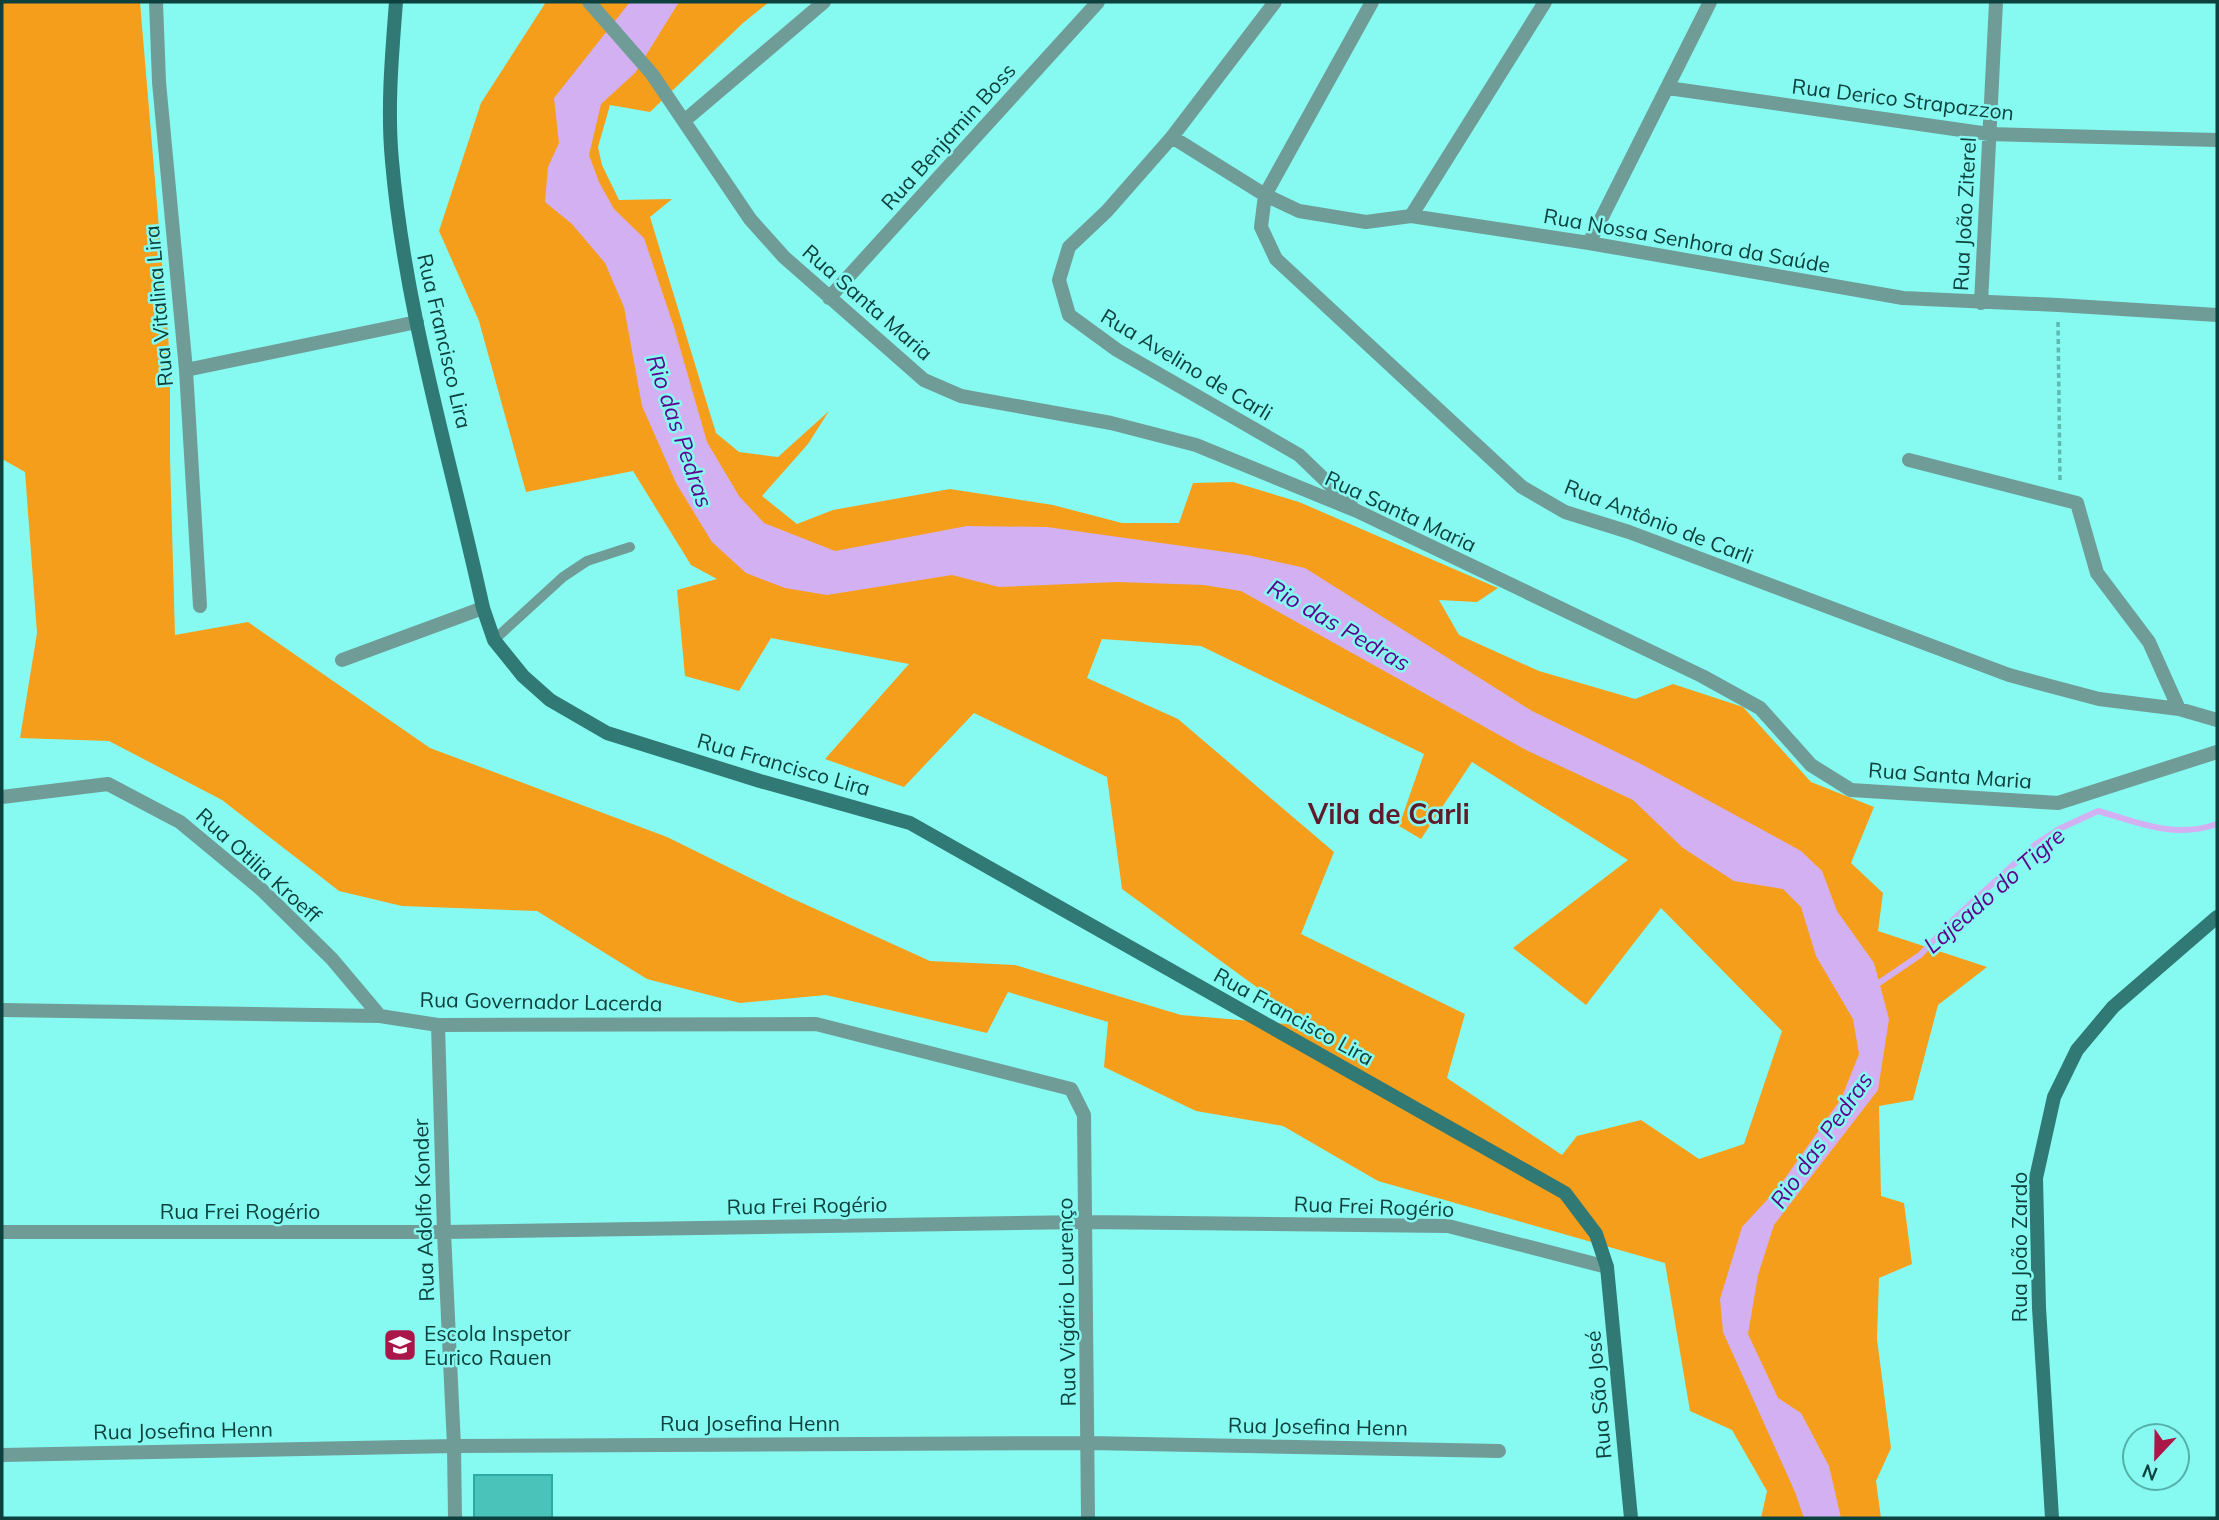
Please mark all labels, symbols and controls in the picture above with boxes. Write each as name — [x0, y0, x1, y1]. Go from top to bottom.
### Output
street label: Rua Benjamin Boss — [875, 57, 1021, 215]
street label: Rua Derico Strapazzon — [1790, 72, 2016, 126]
street label: Rua João Ziterel — [1947, 137, 1981, 291]
street label: Rua Nossa Senhora da Saúde — [1542, 202, 1832, 278]
street label: Rua Vitalina Lira — [138, 225, 178, 387]
street label: Rua Santa Maria — [798, 238, 938, 366]
street label: Rua Francisco Lira — [412, 251, 478, 431]
street label: Rua Avelino de Carli — [1096, 302, 1278, 426]
water label: Rio das Pedras — [640, 351, 720, 511]
street label: Rua Santa Maria — [1321, 465, 1481, 557]
street label: Rua Antônio de Carli — [1561, 473, 1757, 569]
water label: Rio das Pedras — [1263, 573, 1415, 677]
street label: Rua Francisco Lira — [694, 727, 874, 801]
street label: Rua Santa Maria — [1867, 756, 2033, 794]
district label: Vila de Carli — [1307, 796, 1470, 831]
street label: Rua Otilia Kroeff — [191, 802, 328, 929]
water label: Lajeado do Tigre — [1917, 821, 2071, 959]
street label: Rua Francisco Lira — [1210, 961, 1378, 1071]
street label: Rua Governador Lacerda — [419, 986, 663, 1016]
water label: Rio das Pedras — [1763, 1066, 1879, 1214]
street label: Rua Adolfo Konder — [407, 1118, 439, 1302]
street label: Rua João Zardo — [2006, 1172, 2032, 1322]
street label: Rua Frei Rogério — [1293, 1190, 1455, 1222]
street label: Rua Frei Rogério — [726, 1191, 888, 1219]
street label: Rua Vigário Lourenço — [1051, 1197, 1081, 1407]
street label: Rua Frei Rogério — [160, 1198, 320, 1224]
place label: Escola Inspetor Eurico Rauen — [424, 1320, 571, 1370]
school or university icon: Escola Inspetor Eurico Rauen — [381, 1326, 419, 1364]
street label: Rua São José — [1579, 1330, 1617, 1460]
street label: Rua Josefina Henn — [660, 1410, 840, 1436]
street label: Rua Josefina Henn — [1228, 1411, 1408, 1441]
street label: Rua Josefina Henn — [93, 1415, 273, 1445]
north arrow — [2121, 1422, 2191, 1492]
text: N — [2138, 1459, 2161, 1487]

